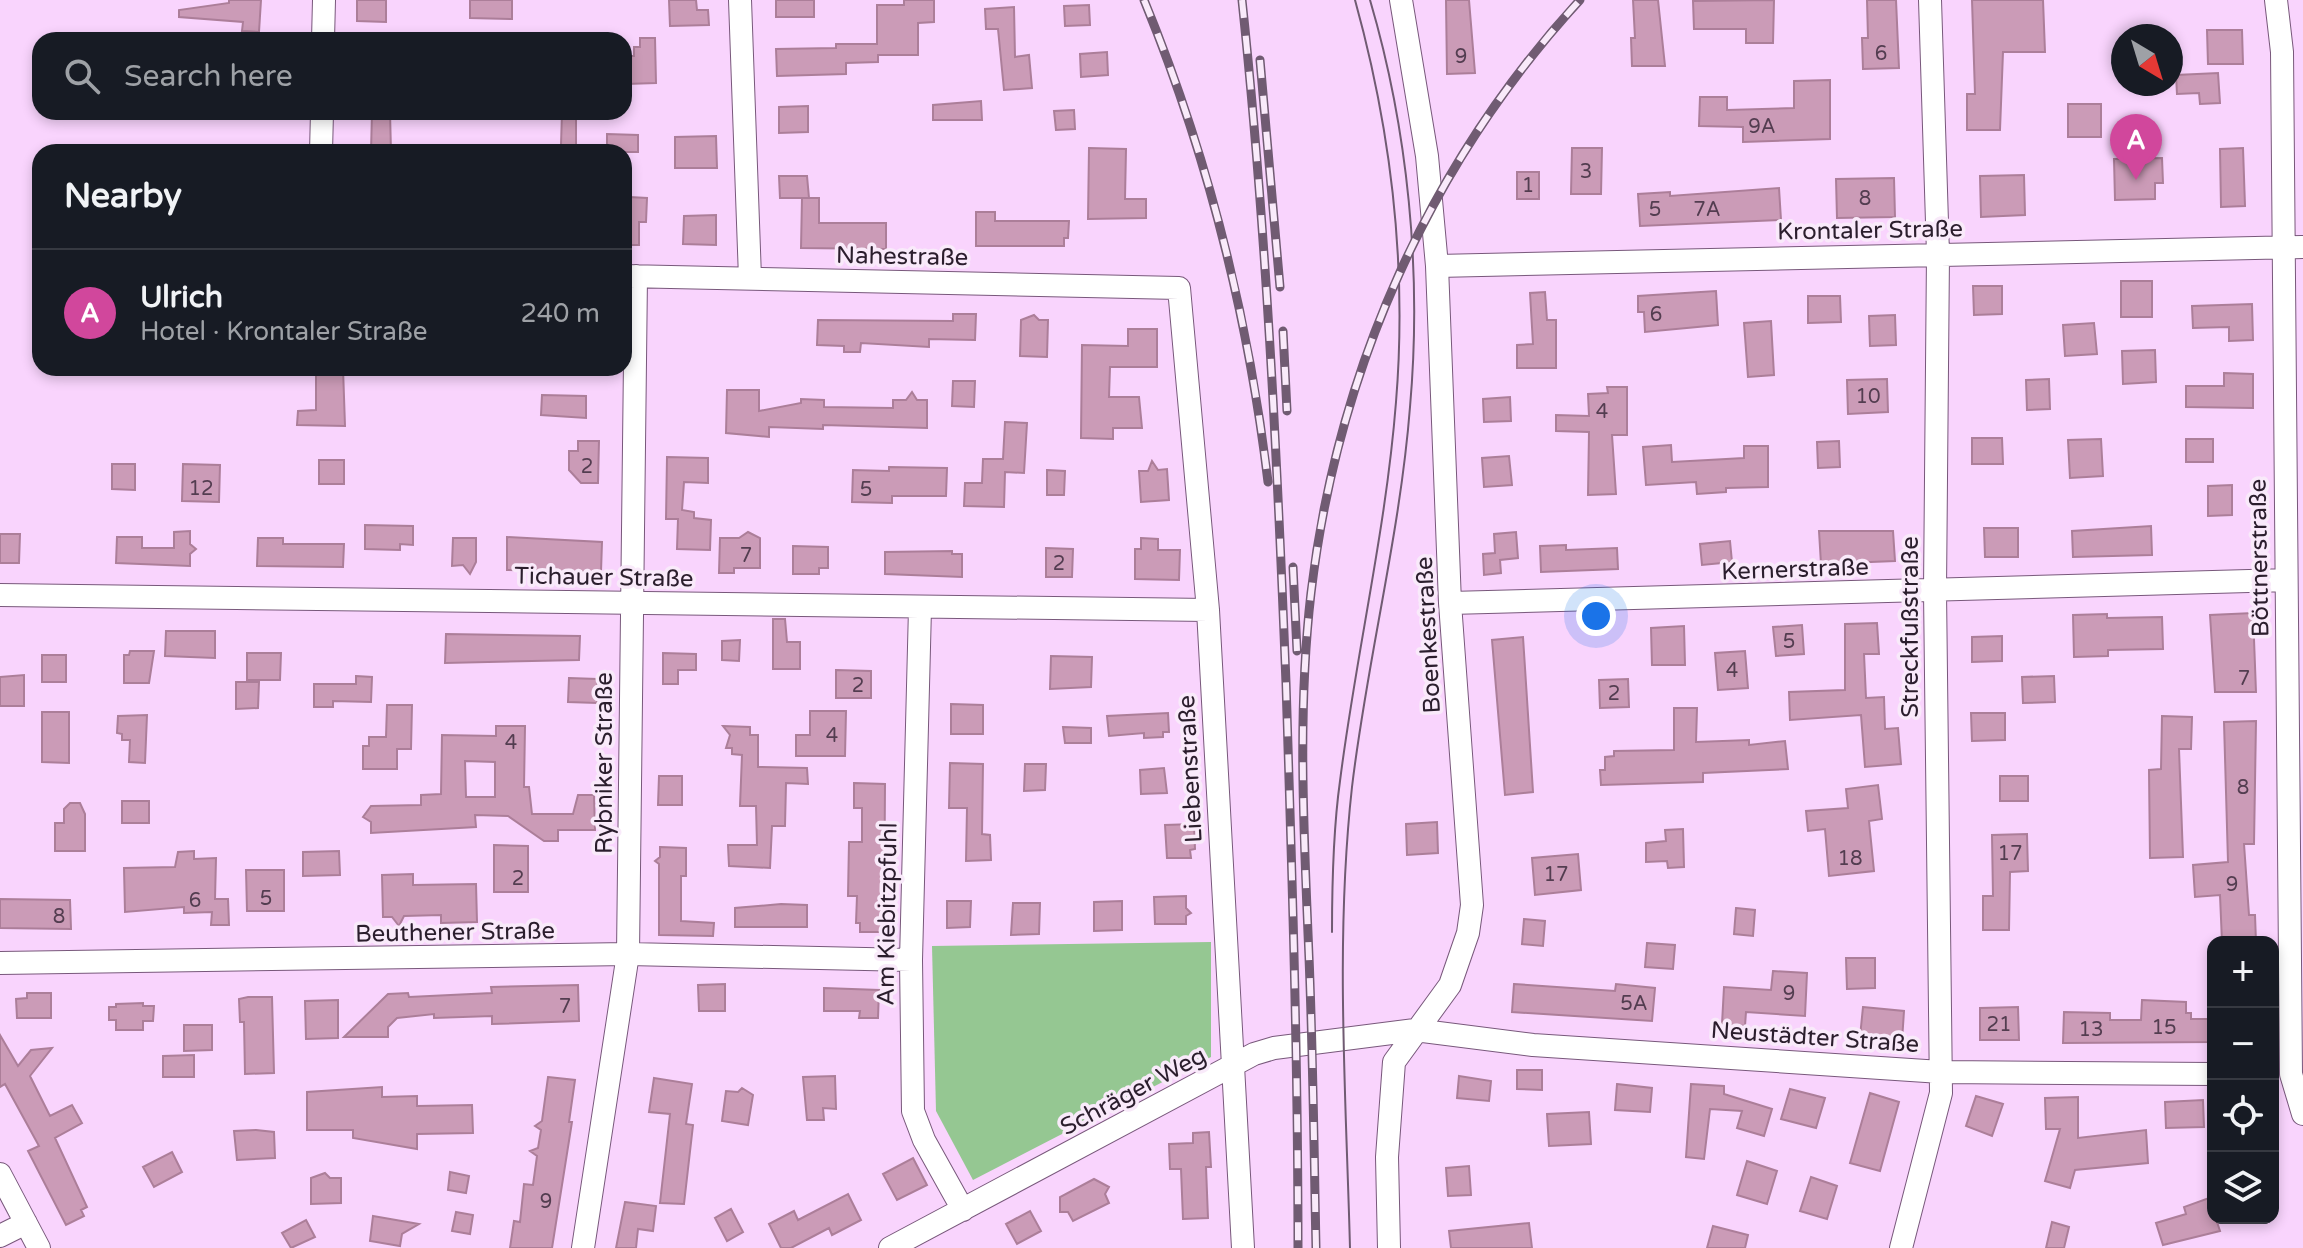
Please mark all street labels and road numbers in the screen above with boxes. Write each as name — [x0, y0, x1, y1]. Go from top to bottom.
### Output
street label: Krontaler Straße — [1777, 214, 1963, 247]
street label: Nahestraße — [836, 241, 968, 272]
street label: Böttnerstraße — [2244, 479, 2275, 637]
street label: Streckfußstraße — [1896, 536, 1925, 718]
street label: Kernerstraße — [1721, 552, 1869, 587]
street label: Boenkestraße — [1410, 556, 1447, 714]
street label: Tichauer Straße — [514, 561, 694, 594]
street label: Rybniker Straße — [590, 672, 619, 854]
street label: Liebenstraße — [1172, 694, 1209, 844]
street label: Am Kiebitzpfuhl — [871, 822, 904, 1006]
street label: Beuthener Straße — [355, 916, 555, 949]
street label: Neustädter Straße — [1710, 1016, 1920, 1059]
street label: Schräger Weg — [1055, 1041, 1211, 1142]

